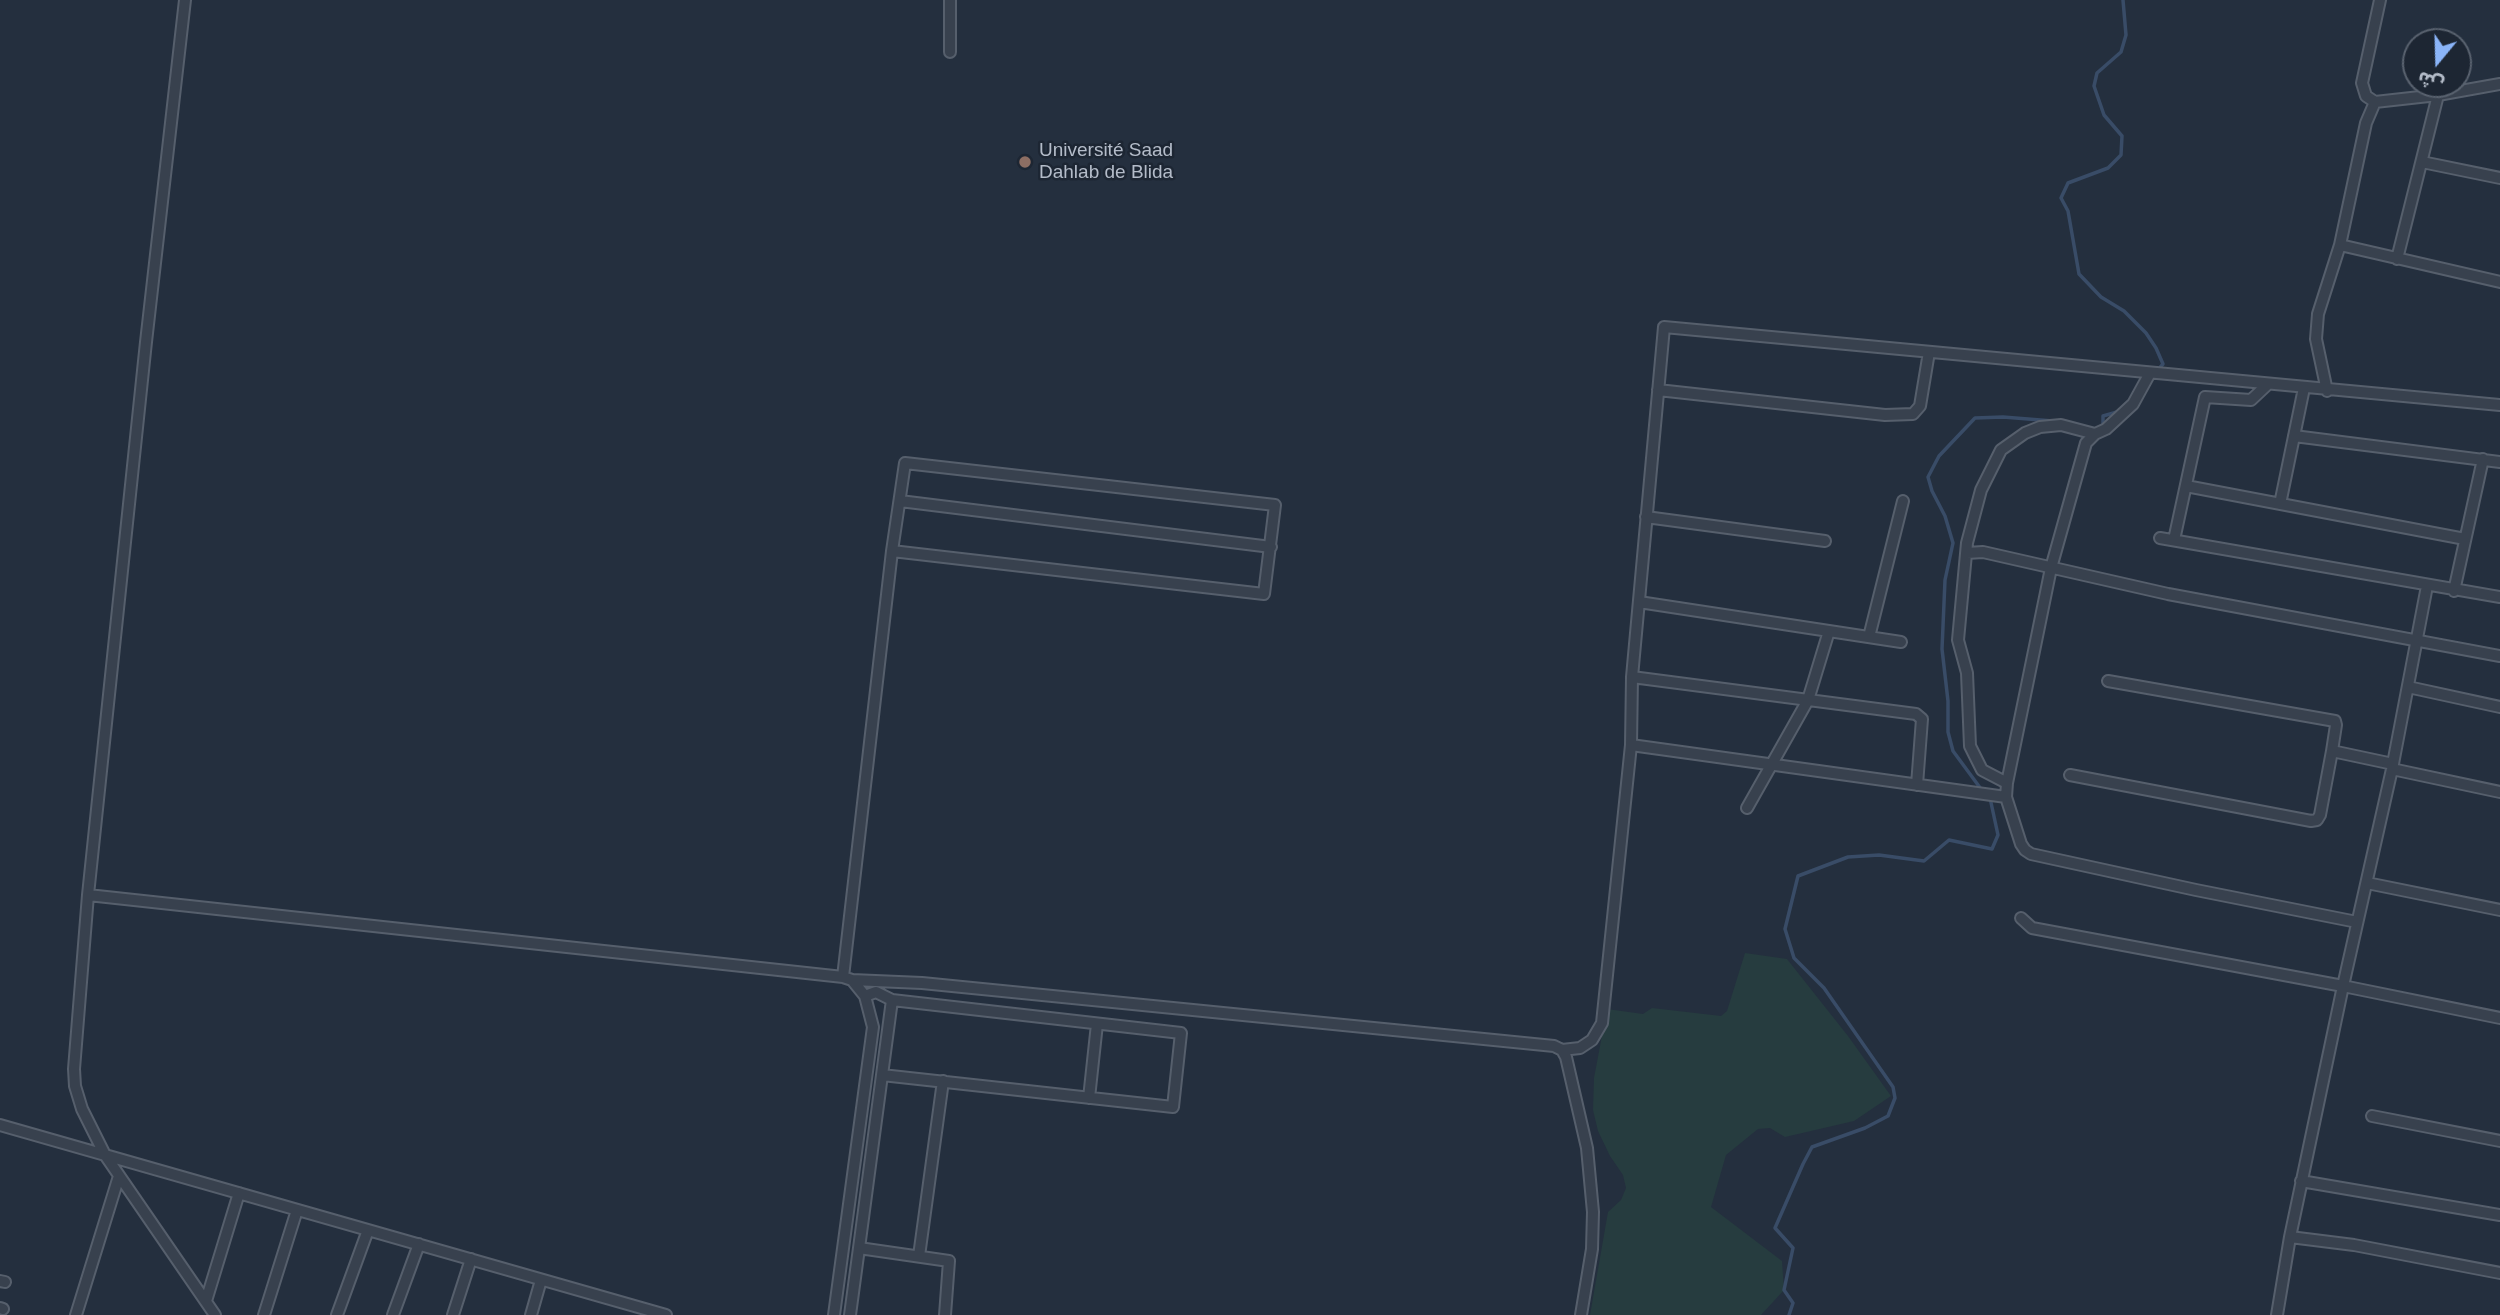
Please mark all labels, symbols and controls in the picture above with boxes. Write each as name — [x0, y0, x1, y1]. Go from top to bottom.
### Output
north arrow — [2402, 28, 2472, 98]
text: ش — [2415, 67, 2446, 96]
place label: Université Saad Dahlab de Blida — [1039, 140, 1173, 184]
marker: Université Saad Dahlab de Blida — [1017, 154, 1033, 170]

